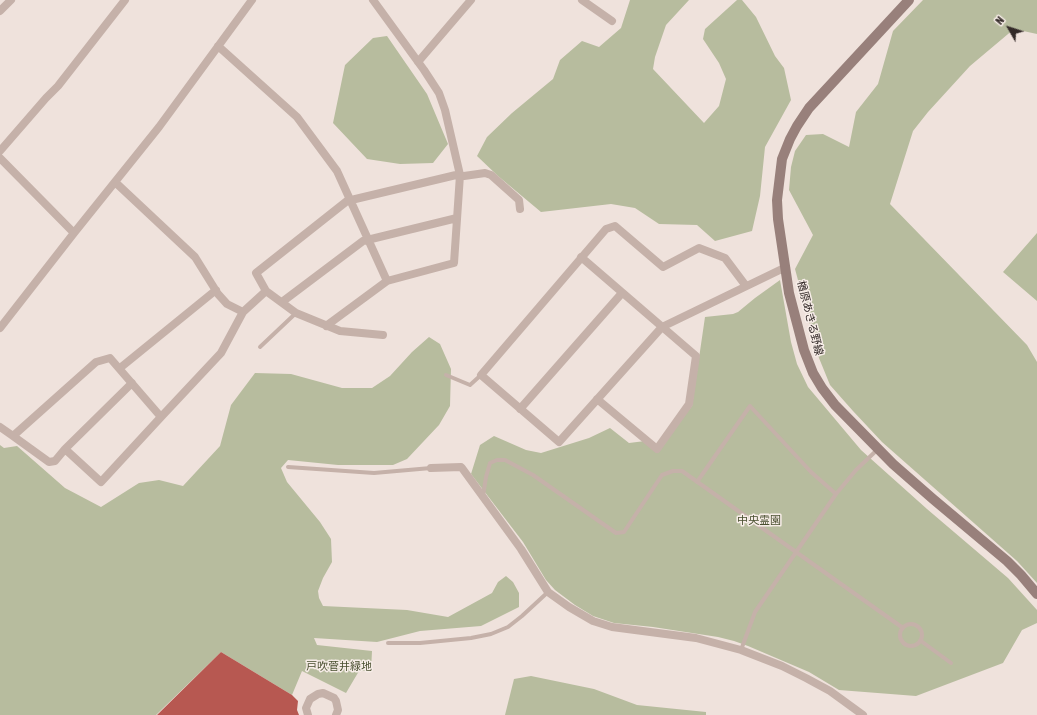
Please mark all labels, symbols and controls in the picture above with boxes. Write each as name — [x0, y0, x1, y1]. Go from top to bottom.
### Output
north arrow — [989, 8, 1029, 48]
text: N — [993, 14, 1006, 27]
street label: 楢原あきる野線 — [794, 279, 826, 357]
park label: 中央霊園 — [737, 514, 781, 528]
park label: 戸吹菅井緑地 — [306, 660, 372, 674]

